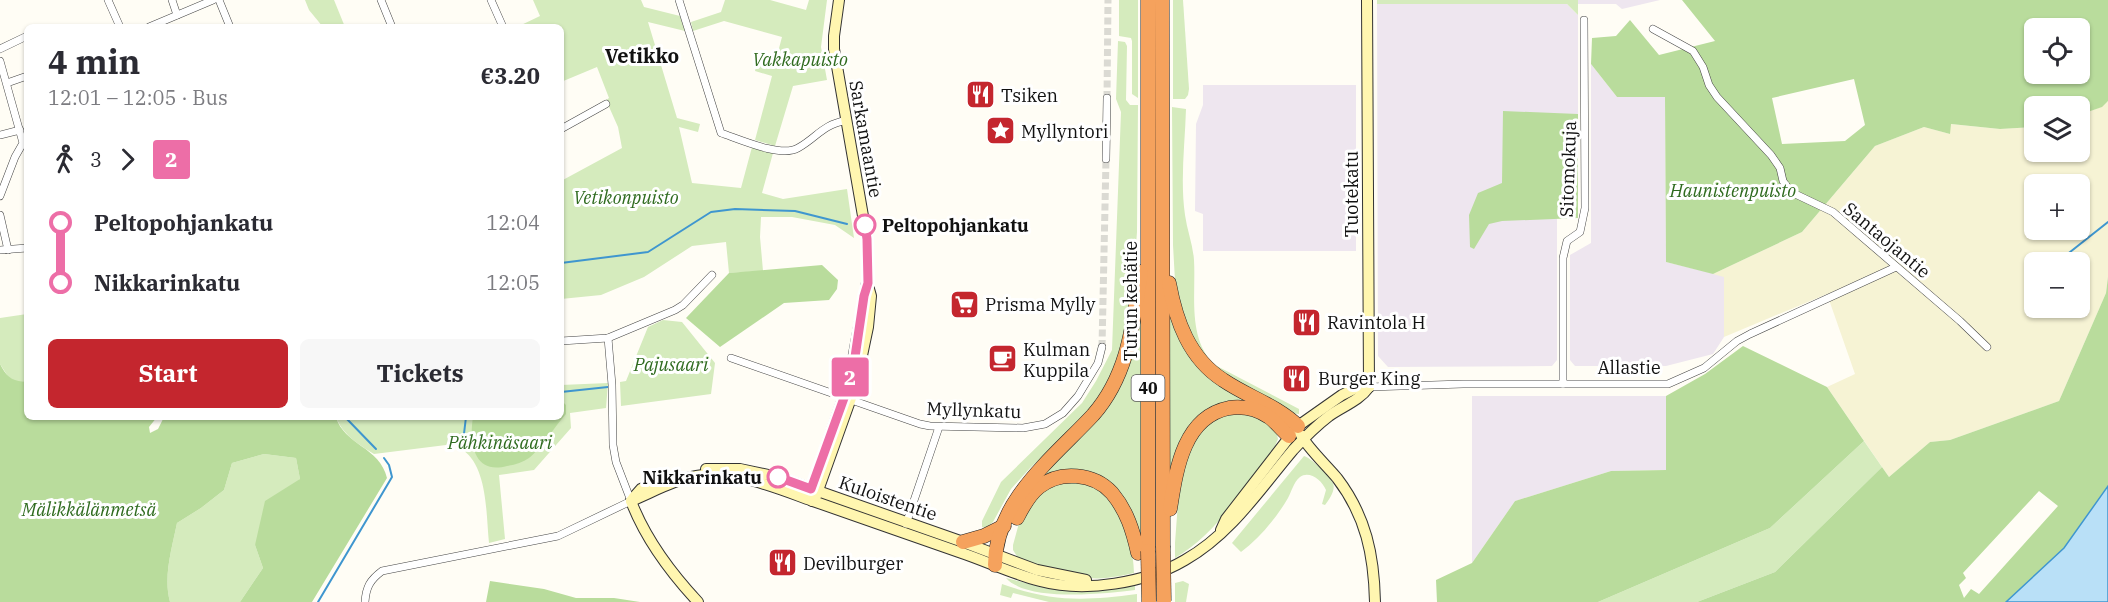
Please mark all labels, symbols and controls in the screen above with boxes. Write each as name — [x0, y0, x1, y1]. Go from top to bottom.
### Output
map controls — [2024, 18, 2090, 318]
button: locate — [2024, 18, 2090, 84]
text: 4 min — [48, 40, 140, 83]
district label: Vetikko — [605, 42, 679, 69]
park label: Vakkapuisto — [752, 48, 848, 71]
text: €3.20 — [481, 61, 540, 90]
street label: Sarkamaantie — [844, 79, 888, 199]
restaurant icon: Tsiken — [964, 79, 996, 111]
text: 12:01 – 12:05 · Bus — [48, 84, 228, 111]
place label: Tsiken — [1001, 84, 1058, 107]
button: layers — [2024, 96, 2090, 162]
place icon: Myllyntori — [984, 115, 1016, 147]
place label: Myllyntori — [1021, 120, 1109, 143]
street label: Sitomokuja — [1555, 120, 1581, 218]
icon: walk — [48, 143, 81, 176]
icon: forward — [111, 143, 144, 176]
text: 2 — [165, 145, 178, 173]
text: 3 — [90, 146, 102, 173]
street label: Tuotekatu — [1340, 151, 1363, 237]
button: + — [2024, 174, 2090, 240]
park label: Haunistenpuisto — [1669, 179, 1796, 202]
park label: Vetikonpuisto — [573, 186, 679, 209]
street label: Santaojantie — [1839, 197, 1935, 283]
text: Peltopohjankatu — [94, 208, 273, 237]
text: 12:04 — [486, 209, 540, 236]
marker: Peltopohjankatu — [854, 214, 876, 236]
place label: Peltopohjankatu — [882, 214, 1029, 237]
street label: Turun kehätie — [1119, 241, 1142, 361]
button: − — [2024, 252, 2090, 318]
text: Nikkarinkatu — [94, 268, 240, 297]
text: 12:05 — [486, 269, 540, 296]
supermarket icon: Prisma Mylly — [948, 288, 980, 320]
place label: Prisma Mylly — [985, 293, 1096, 316]
restaurant icon: Ravintola H — [1290, 306, 1322, 338]
place label: Ravintola H — [1327, 311, 1426, 334]
place label: Kulman Kuppila — [1023, 338, 1090, 382]
button: Start — [48, 339, 288, 408]
button: Tickets — [300, 339, 540, 408]
cafe icon: Kulman Kuppila — [986, 343, 1018, 375]
park label: Pajusaari — [633, 353, 709, 376]
street label: Allastie — [1597, 356, 1661, 379]
line badge: 2 — [830, 358, 870, 397]
restaurant icon: Burger King — [1281, 362, 1313, 394]
text: 2 — [844, 363, 856, 391]
place label: Burger King — [1318, 367, 1420, 390]
road number: 40 — [1132, 375, 1164, 401]
street label: Myllynkatu — [926, 397, 1022, 423]
park label: Pähkinäsaari — [447, 431, 553, 454]
place label: Nikkarinkatu — [642, 466, 762, 489]
marker: Nikkarinkatu — [767, 466, 789, 488]
street label: Kuloistentie — [836, 470, 940, 526]
park label: Mälikkälänmetsä — [21, 498, 156, 521]
restaurant icon: Devilburger — [766, 547, 798, 579]
place label: Devilburger — [803, 552, 903, 575]

